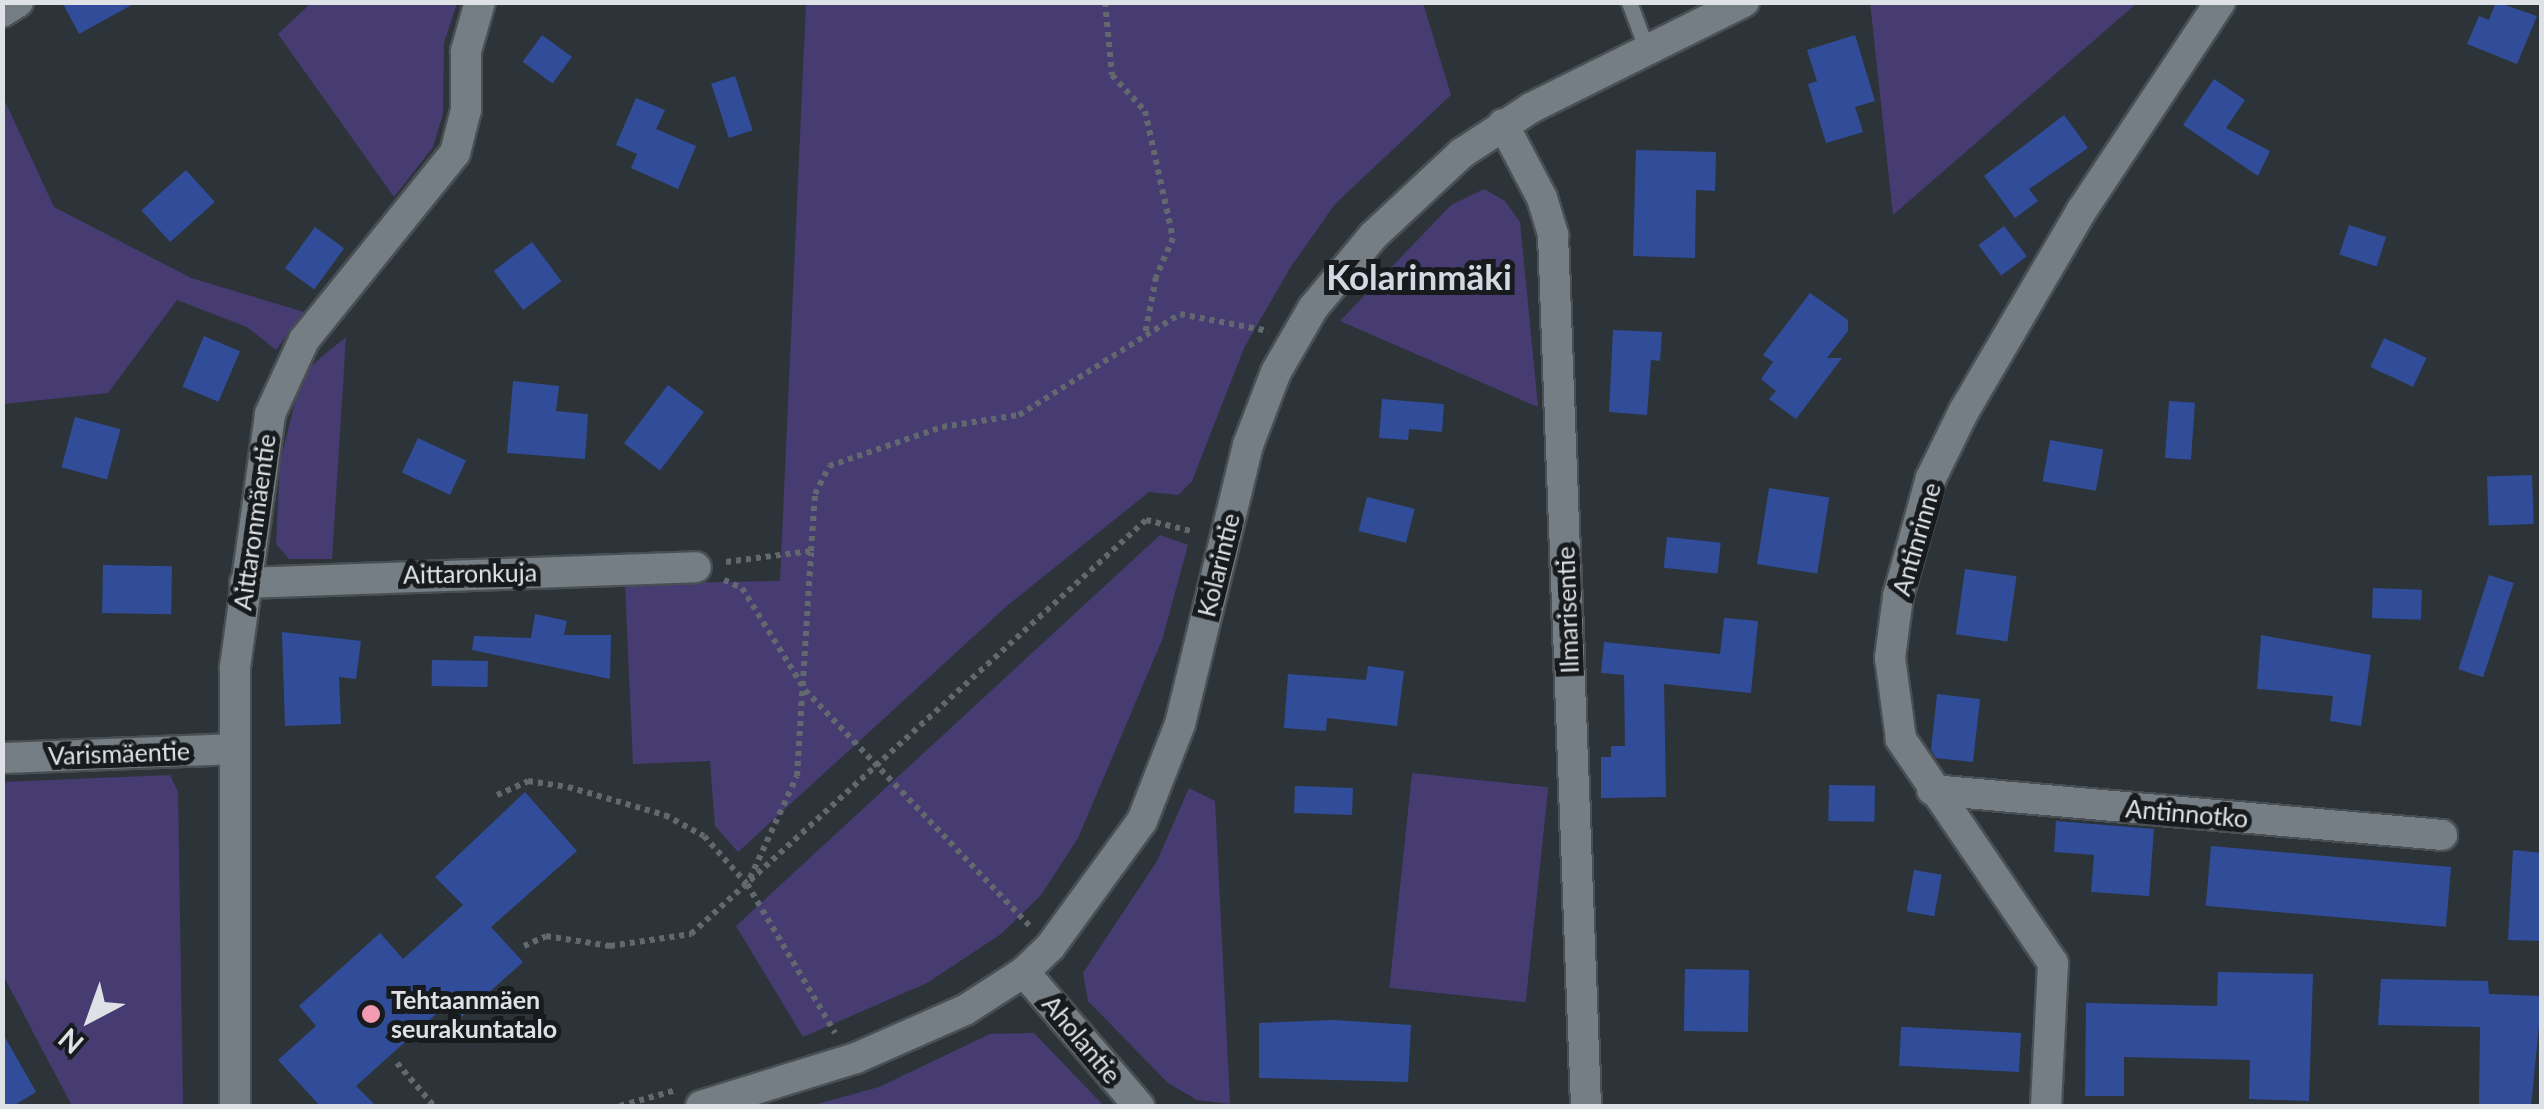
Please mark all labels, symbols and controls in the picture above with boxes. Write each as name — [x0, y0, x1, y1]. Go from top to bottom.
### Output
district label: Kolarinmäki — [1326, 255, 1512, 297]
street label: Aittaronmäentie — [227, 432, 281, 612]
street label: Antinrinne — [1886, 479, 1946, 599]
street label: Kolarintie — [1191, 510, 1245, 620]
street label: Ilmarisentie — [1550, 546, 1584, 674]
street label: Aittaronkuja — [403, 557, 537, 589]
street label: Varismäentie — [48, 736, 190, 770]
street label: Antinnotko — [2124, 793, 2250, 833]
north arrow — [40, 969, 140, 1069]
place label: Tehtaanmäen seurakuntatalo — [391, 985, 557, 1044]
street label: Aholantie — [1037, 989, 1127, 1089]
marker: Tehtaanmäen seurakuntatalo — [360, 1003, 382, 1025]
text: N — [51, 1022, 90, 1062]

